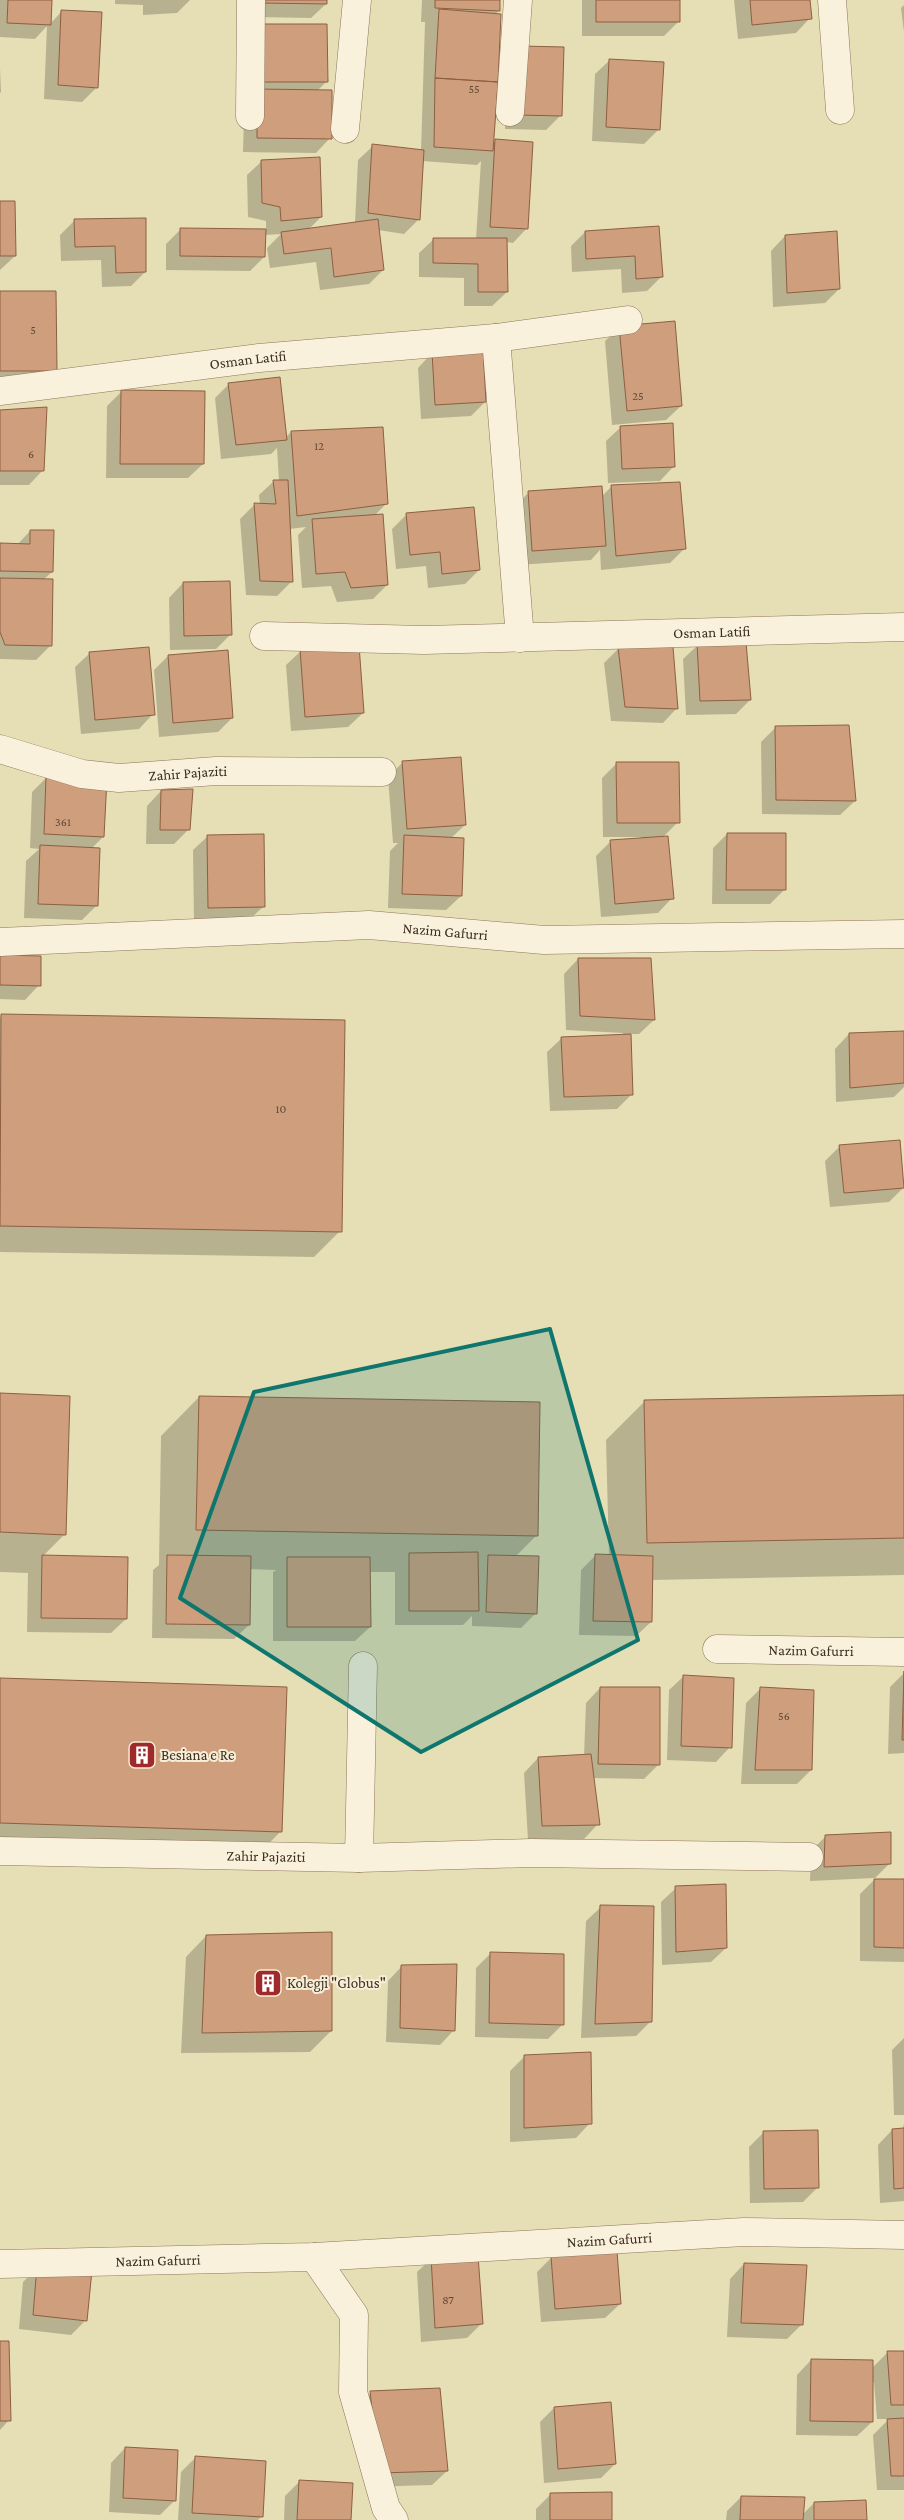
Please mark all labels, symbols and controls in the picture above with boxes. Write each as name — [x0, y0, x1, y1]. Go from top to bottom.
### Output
house number: 55 — [468, 82, 480, 96]
house number: 5 — [30, 323, 36, 337]
street label: Osman Latifi — [209, 348, 287, 372]
house number: 25 — [632, 389, 644, 403]
house number: 12 — [314, 439, 324, 453]
house number: 6 — [28, 447, 34, 461]
street label: Osman Latifi — [673, 623, 751, 641]
street label: Zahir Pajaziti — [148, 763, 227, 784]
house number: 361 — [55, 815, 71, 829]
street label: Nazim Gafurri — [402, 920, 489, 943]
house number: 10 — [276, 1102, 287, 1116]
street label: Nazim Gafurri — [768, 1642, 854, 1659]
house number: 56 — [778, 1709, 790, 1723]
building icon: Besiana e Re — [127, 1740, 157, 1770]
place label: Besiana e Re — [161, 1747, 235, 1763]
street label: Zahir Pajaziti — [226, 1847, 306, 1865]
building icon: Kolegji "Globus" — [253, 1968, 283, 1998]
place label: Kolegji "Globus" — [287, 1975, 386, 1992]
street label: Nazim Gafurri — [566, 2229, 653, 2250]
street label: Nazim Gafurri — [115, 2252, 201, 2269]
house number: 87 — [442, 2293, 454, 2307]

